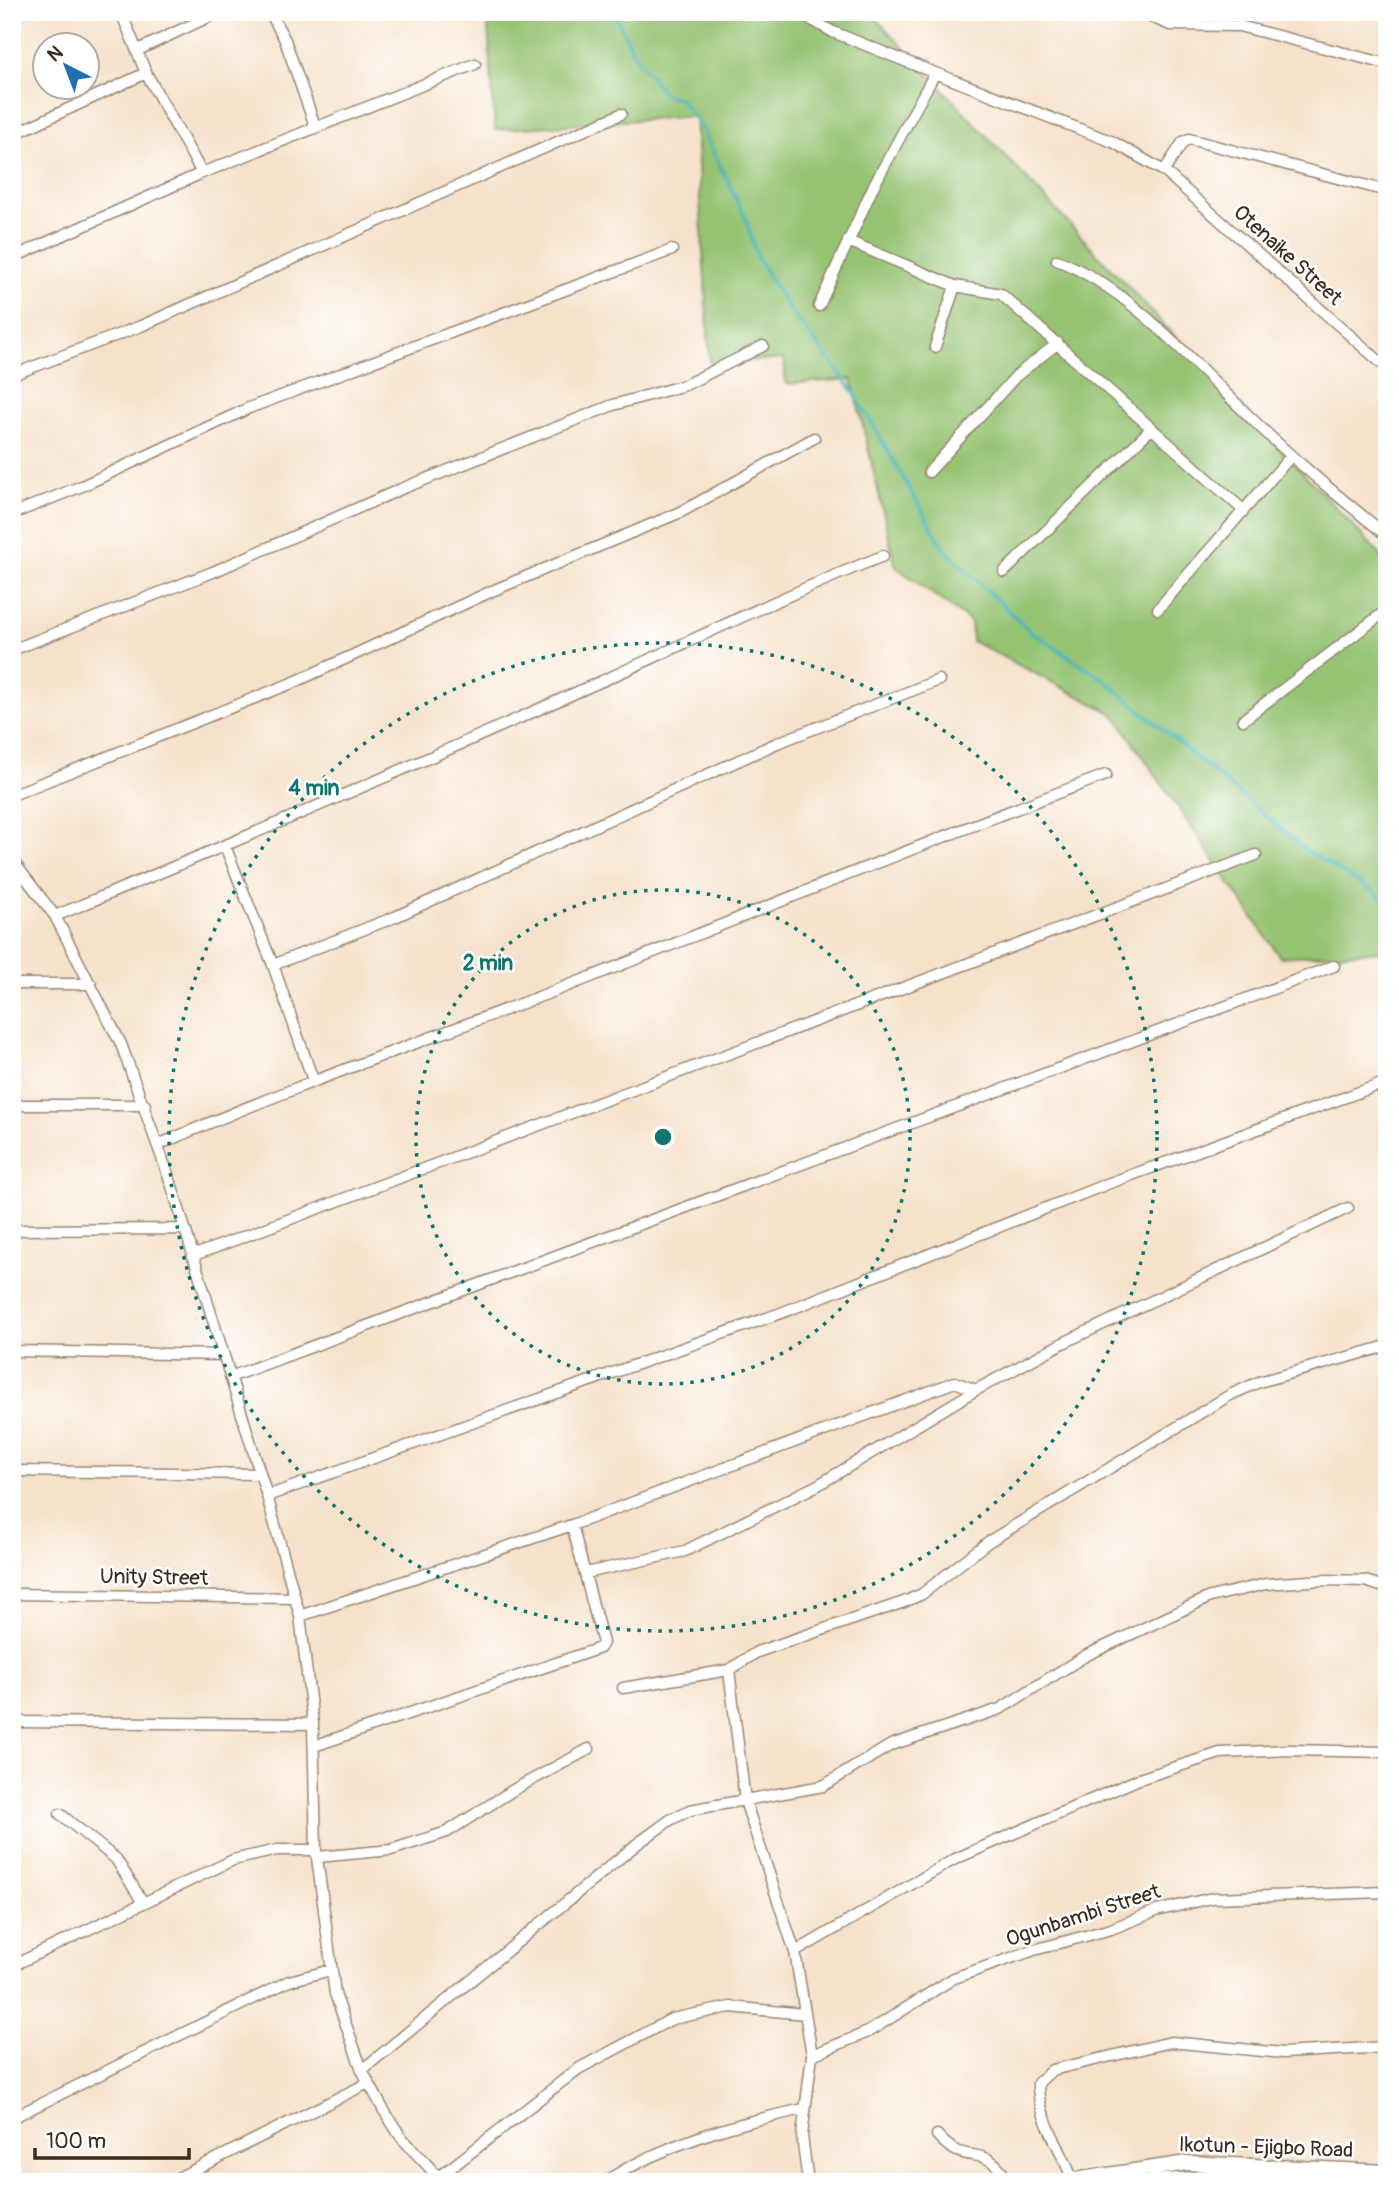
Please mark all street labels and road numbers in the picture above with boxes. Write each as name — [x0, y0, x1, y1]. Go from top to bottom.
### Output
street label: Otenaike Street — [1227, 199, 1348, 312]
street label: Unity Street — [100, 1563, 209, 1592]
street label: Ogunbambi Street — [1003, 1878, 1164, 1953]
street label: Ikotun - Ejigbo Road — [1178, 2131, 1354, 2164]

